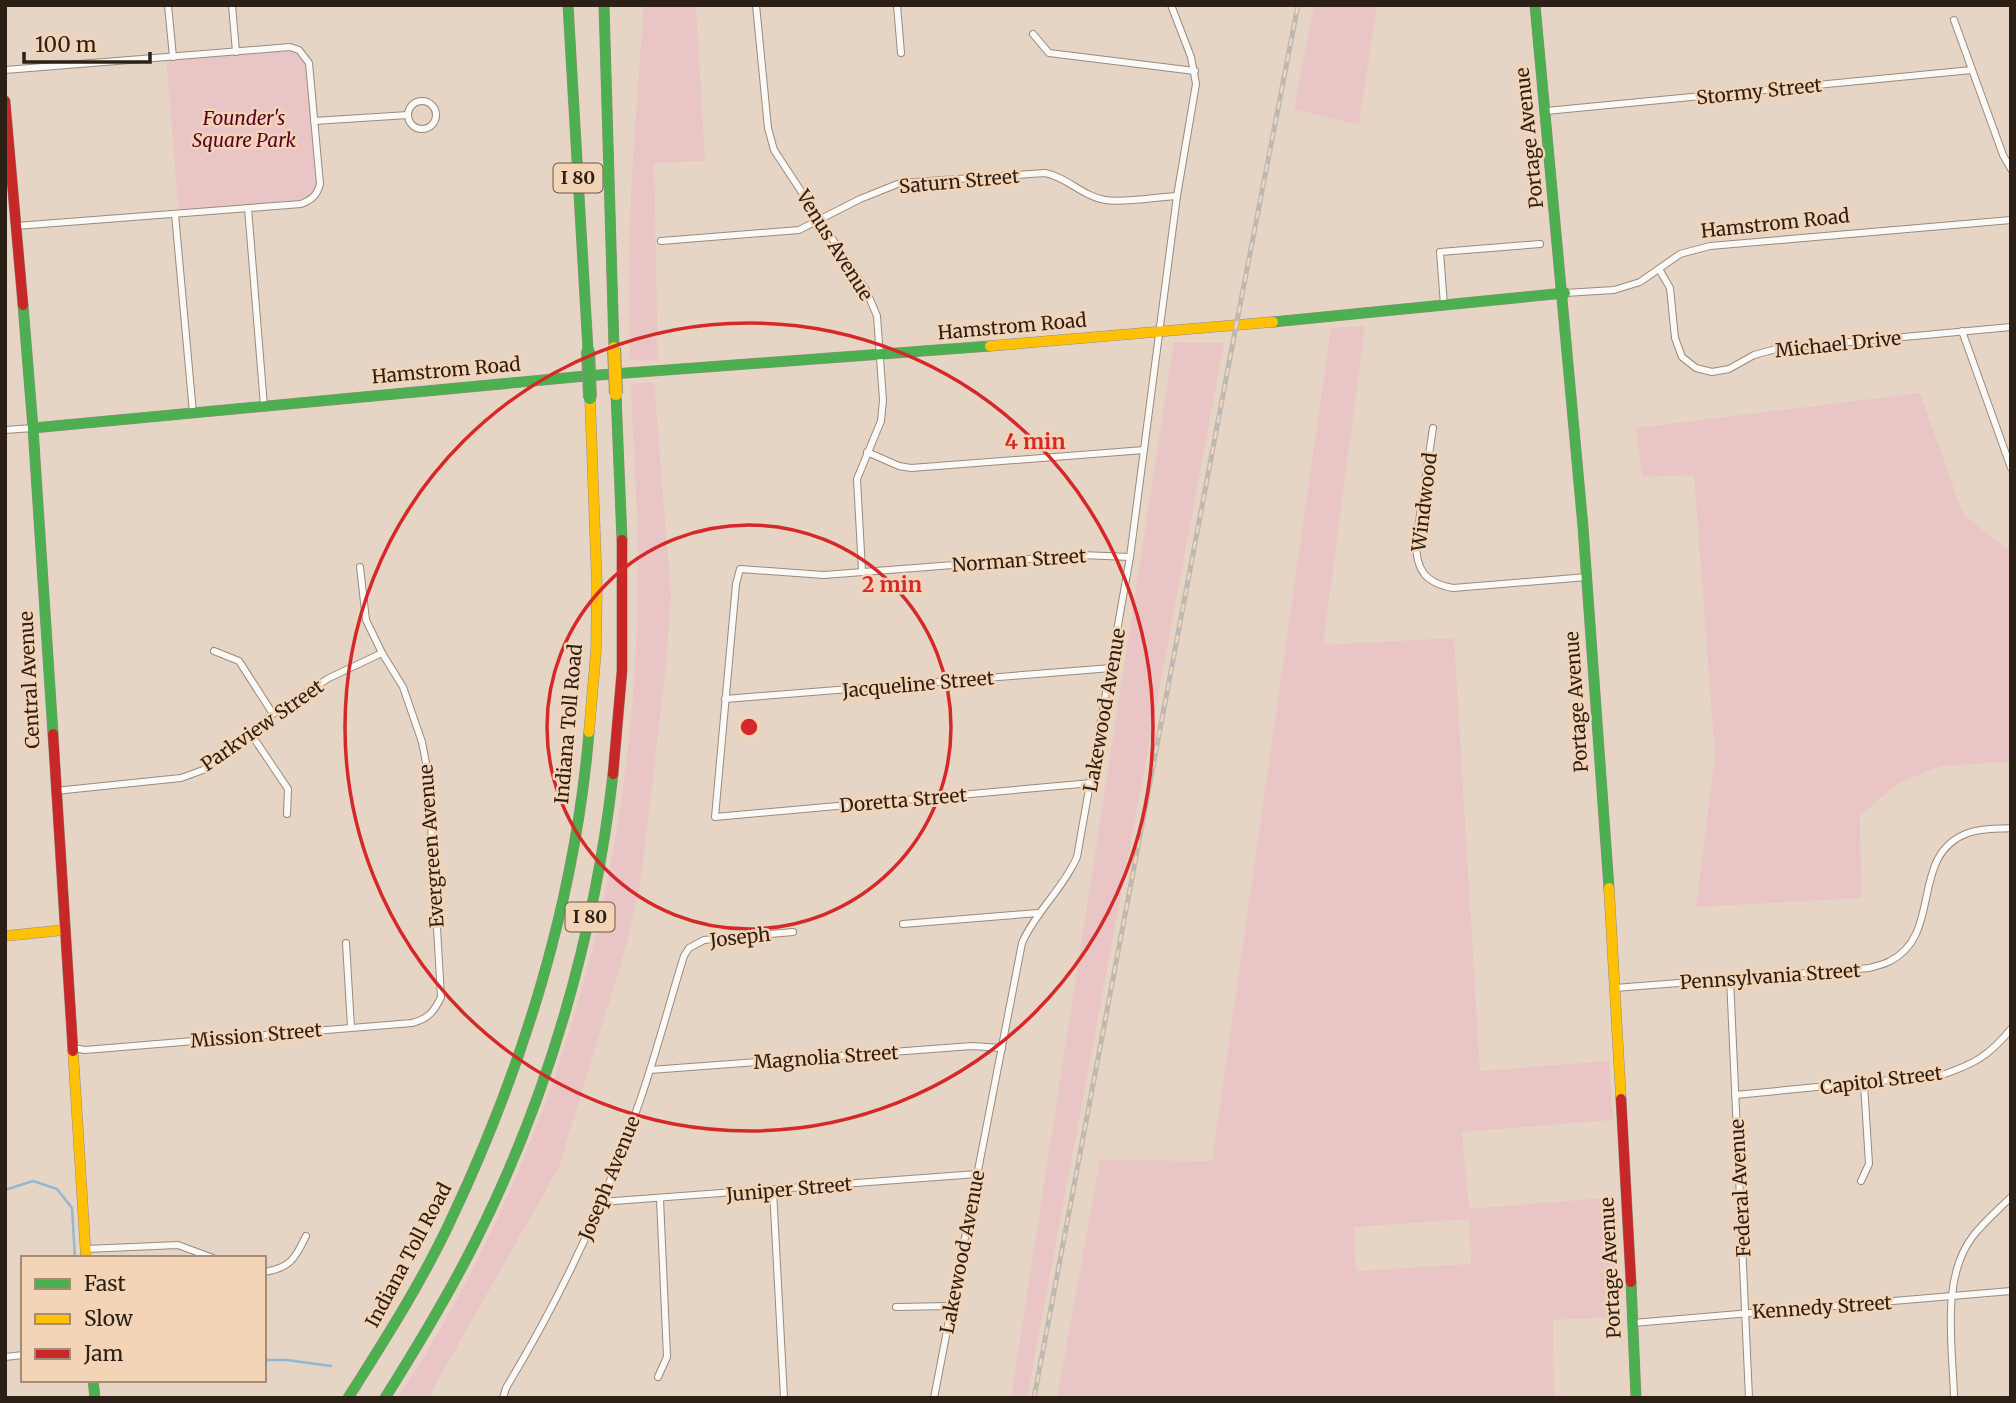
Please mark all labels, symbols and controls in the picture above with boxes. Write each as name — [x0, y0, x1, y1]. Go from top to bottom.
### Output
scale bar — [24, 21, 150, 65]
text: 100 m — [35, 31, 97, 58]
street label: Portage Avenue — [1510, 66, 1548, 210]
street label: Stormy Street — [1695, 72, 1823, 110]
park label: Founder's Square Park — [192, 106, 296, 152]
road number: I 80 — [554, 163, 602, 192]
street label: Saturn Street — [898, 164, 1021, 198]
street label: Venus Avenue — [791, 184, 879, 305]
street label: Hamstrom Road — [1699, 203, 1851, 243]
street label: Hamstrom Road — [936, 308, 1088, 344]
street label: Michael Drive — [1774, 325, 1902, 363]
street label: Hamstrom Road — [370, 352, 522, 388]
text: 4 min — [1005, 428, 1065, 455]
street label: Windwood — [1406, 451, 1442, 554]
street label: Norman Street — [951, 543, 1088, 577]
text: 2 min — [862, 571, 922, 598]
street label: Central Avenue — [13, 611, 45, 749]
street label: Lakewood Avenue — [1078, 626, 1130, 794]
street label: Portage Avenue — [1559, 630, 1593, 773]
street label: Indiana Toll Road — [549, 643, 587, 805]
street label: Jacqueline Street — [840, 665, 996, 703]
street label: Parkview Street — [196, 673, 328, 776]
centre of rings — [737, 715, 761, 739]
street label: Evergreen Avenue — [413, 763, 449, 929]
street label: Doretta Street — [838, 782, 968, 818]
road number: I 80 — [566, 902, 614, 932]
street label: Joseph — [708, 922, 772, 952]
street label: Pennsylvania Street — [1679, 958, 1862, 994]
street label: Mission Street — [189, 1017, 323, 1053]
street label: Magnolia Street — [753, 1040, 900, 1074]
street label: Capitol Street — [1819, 1061, 1944, 1099]
street label: Joseph Avenue — [573, 1112, 645, 1245]
street label: Federal Avenue — [1724, 1118, 1756, 1258]
street label: Lakewood Avenue — [934, 1168, 990, 1336]
street label: Juniper Street — [724, 1171, 853, 1207]
street label: Indiana Toll Road — [360, 1179, 456, 1331]
street label: Portage Avenue — [1594, 1197, 1626, 1339]
legend — [21, 1256, 266, 1382]
text: Fast — [84, 1270, 126, 1297]
street label: Kennedy Street — [1751, 1290, 1893, 1324]
text: Slow — [84, 1305, 133, 1332]
text: Jam — [83, 1340, 123, 1367]

